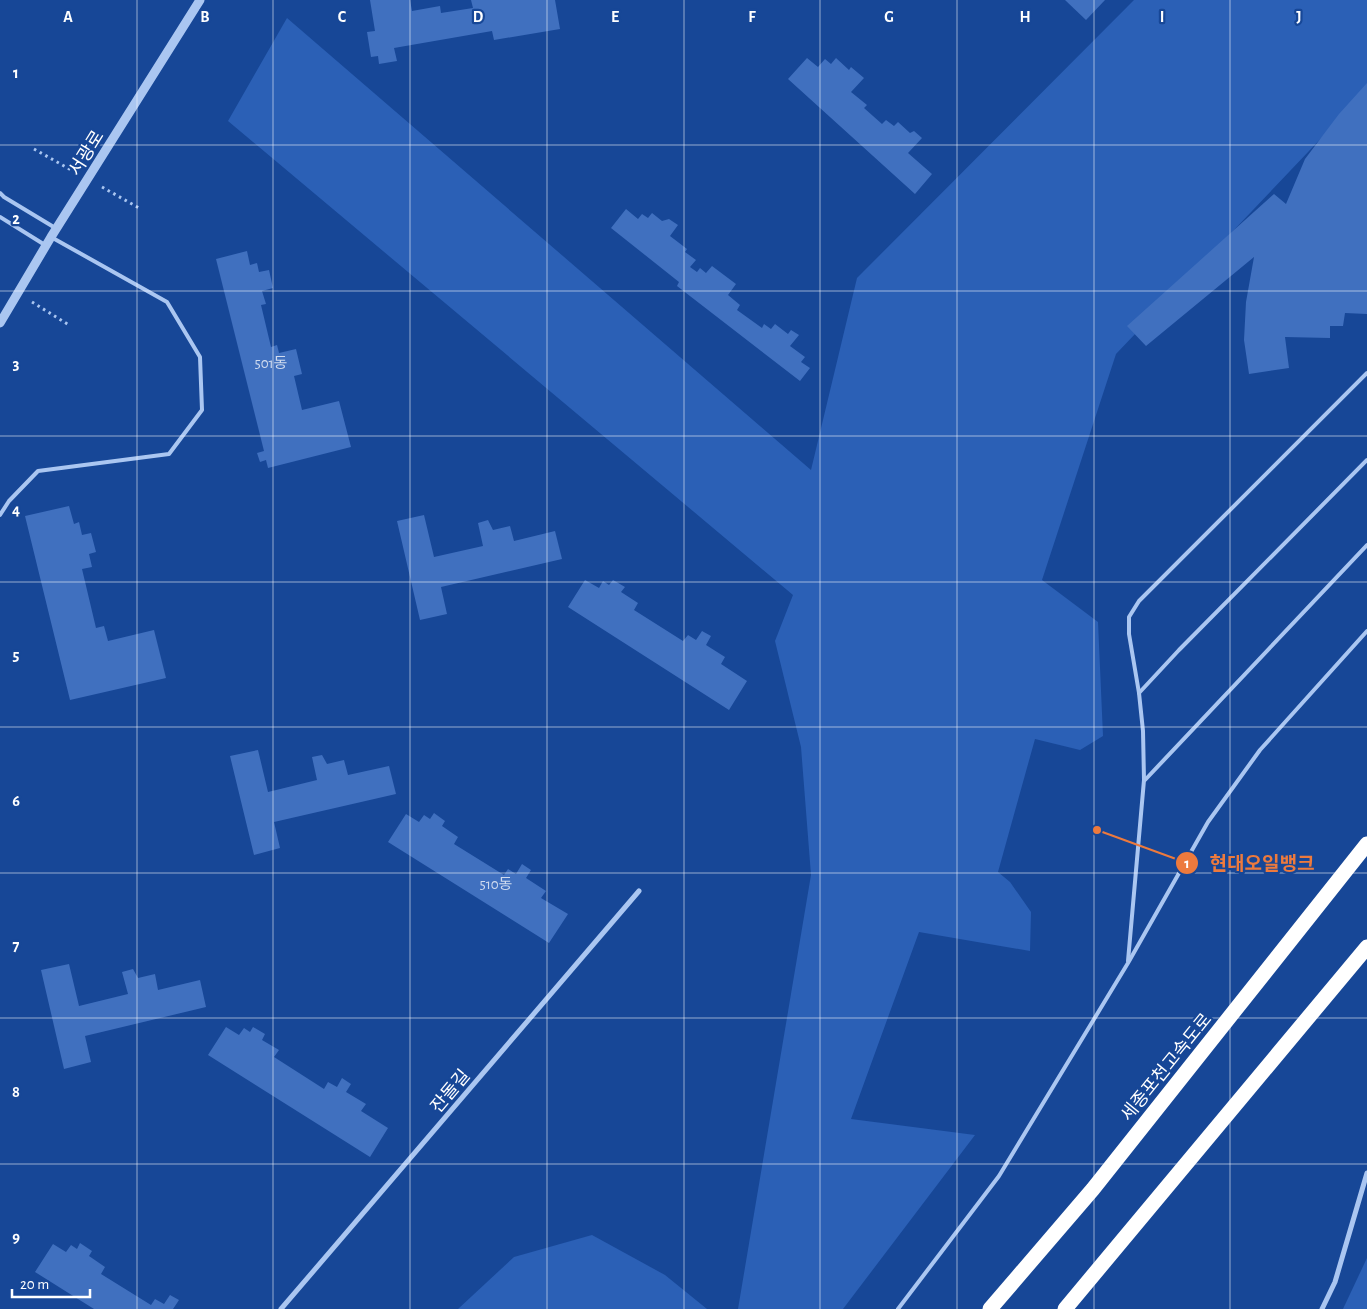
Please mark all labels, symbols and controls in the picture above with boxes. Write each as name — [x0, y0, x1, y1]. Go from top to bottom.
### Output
text: A — [63, 9, 73, 25]
text: B — [200, 9, 210, 25]
text: C — [338, 9, 347, 25]
text: D — [473, 9, 484, 25]
text: E — [611, 9, 619, 25]
text: F — [748, 9, 756, 25]
text: G — [884, 9, 894, 25]
text: H — [1019, 9, 1031, 25]
text: I — [1160, 9, 1164, 25]
text: J — [1296, 9, 1302, 25]
text: 1 — [13, 65, 19, 81]
street label: 서광로 — [65, 127, 108, 179]
text: 2 — [12, 211, 20, 227]
text: 3 — [13, 356, 20, 372]
house number: 501동 — [254, 356, 288, 371]
text: 4 — [12, 502, 20, 518]
text: 5 — [13, 647, 20, 663]
text: 6 — [12, 793, 20, 809]
callout: 현대오일뱅크 — [1175, 846, 1325, 880]
text: 현대오일뱅크 — [1210, 853, 1314, 874]
text: 1 — [1184, 856, 1190, 871]
house number: 510동 — [479, 877, 513, 892]
text: 7 — [13, 938, 20, 954]
street label: 세종포천고속도로 — [1117, 1009, 1215, 1125]
street label: 잔돌길 — [427, 1066, 474, 1116]
text: 8 — [12, 1084, 20, 1100]
text: 9 — [12, 1229, 20, 1245]
scale bar — [12, 1266, 90, 1298]
text: 20 m — [20, 1277, 49, 1292]

